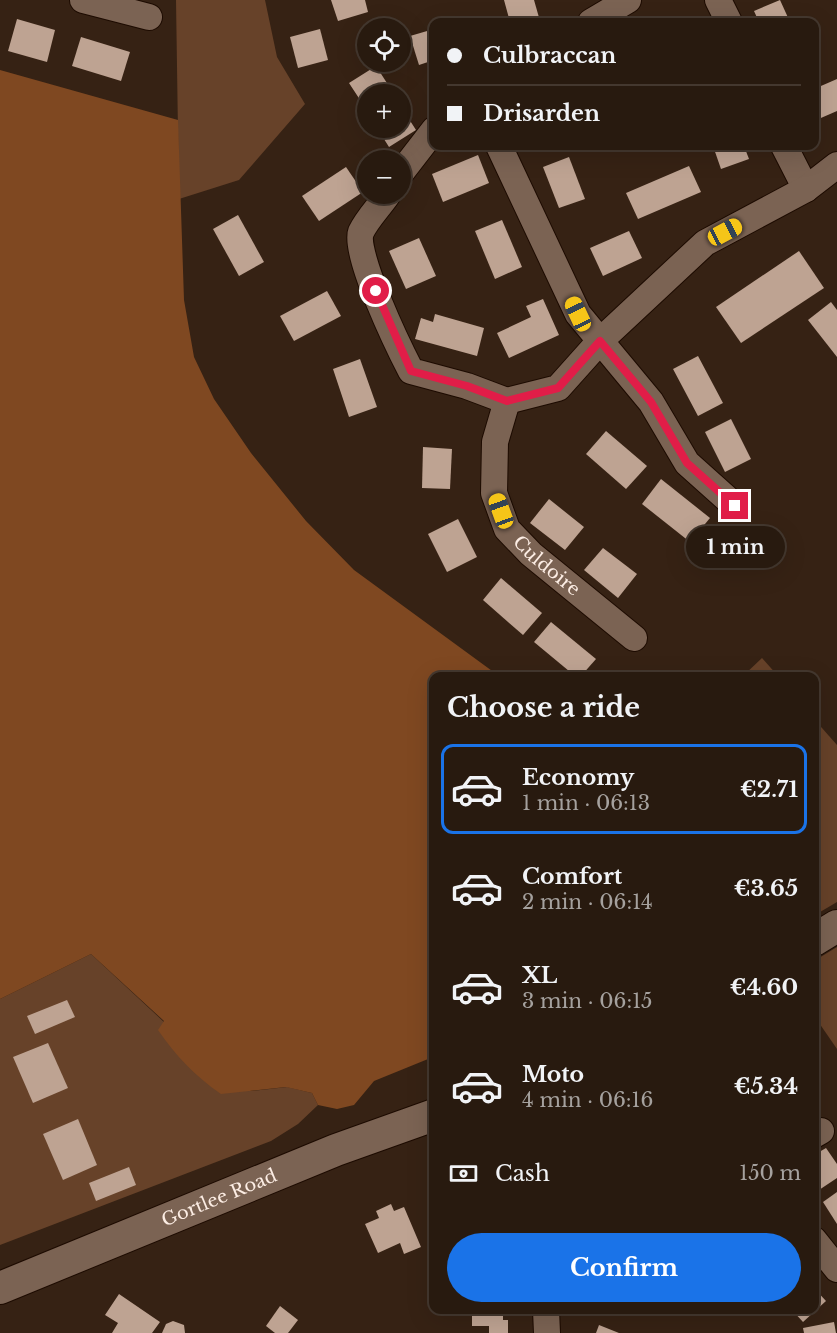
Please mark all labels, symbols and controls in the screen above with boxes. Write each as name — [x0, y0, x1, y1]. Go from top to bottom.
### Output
map controls — [357, 18, 411, 204]
button: locate — [357, 18, 411, 72]
text: Culbraccan — [483, 42, 616, 69]
button: + — [357, 84, 411, 138]
text: Drisarden — [483, 100, 600, 127]
button: − — [357, 150, 411, 204]
car — [705, 216, 745, 248]
route start — [362, 277, 389, 304]
car — [562, 294, 594, 334]
car — [486, 491, 516, 531]
route end — [721, 492, 748, 519]
callout: 1 min — [686, 527, 784, 569]
street label: Culdoire — [508, 531, 584, 600]
text: 1 min — [707, 535, 764, 559]
text: Choose a ride — [447, 691, 640, 724]
icon: car — [450, 762, 504, 816]
text: Economy — [522, 764, 634, 791]
text: €2.71 — [740, 776, 798, 803]
text: 1 min · 06:13 — [522, 791, 650, 815]
icon: car — [450, 861, 504, 915]
text: Comfort — [522, 863, 622, 890]
text: €3.65 — [734, 875, 798, 902]
text: 2 min · 06:14 — [522, 890, 653, 914]
icon: car — [450, 960, 504, 1014]
text: XL — [522, 962, 557, 989]
text: €4.60 — [730, 974, 798, 1001]
text: 3 min · 06:15 — [522, 989, 652, 1013]
icon: car — [450, 1059, 504, 1113]
text: Moto — [522, 1061, 584, 1088]
text: €5.34 — [734, 1073, 798, 1100]
text: 4 min · 06:16 — [522, 1088, 653, 1112]
icon: cash — [447, 1157, 480, 1190]
text: Cash — [495, 1160, 550, 1187]
text: 150 m — [739, 1161, 801, 1185]
street label: Gortlee Road — [158, 1165, 280, 1231]
button: Confirm — [447, 1233, 801, 1302]

